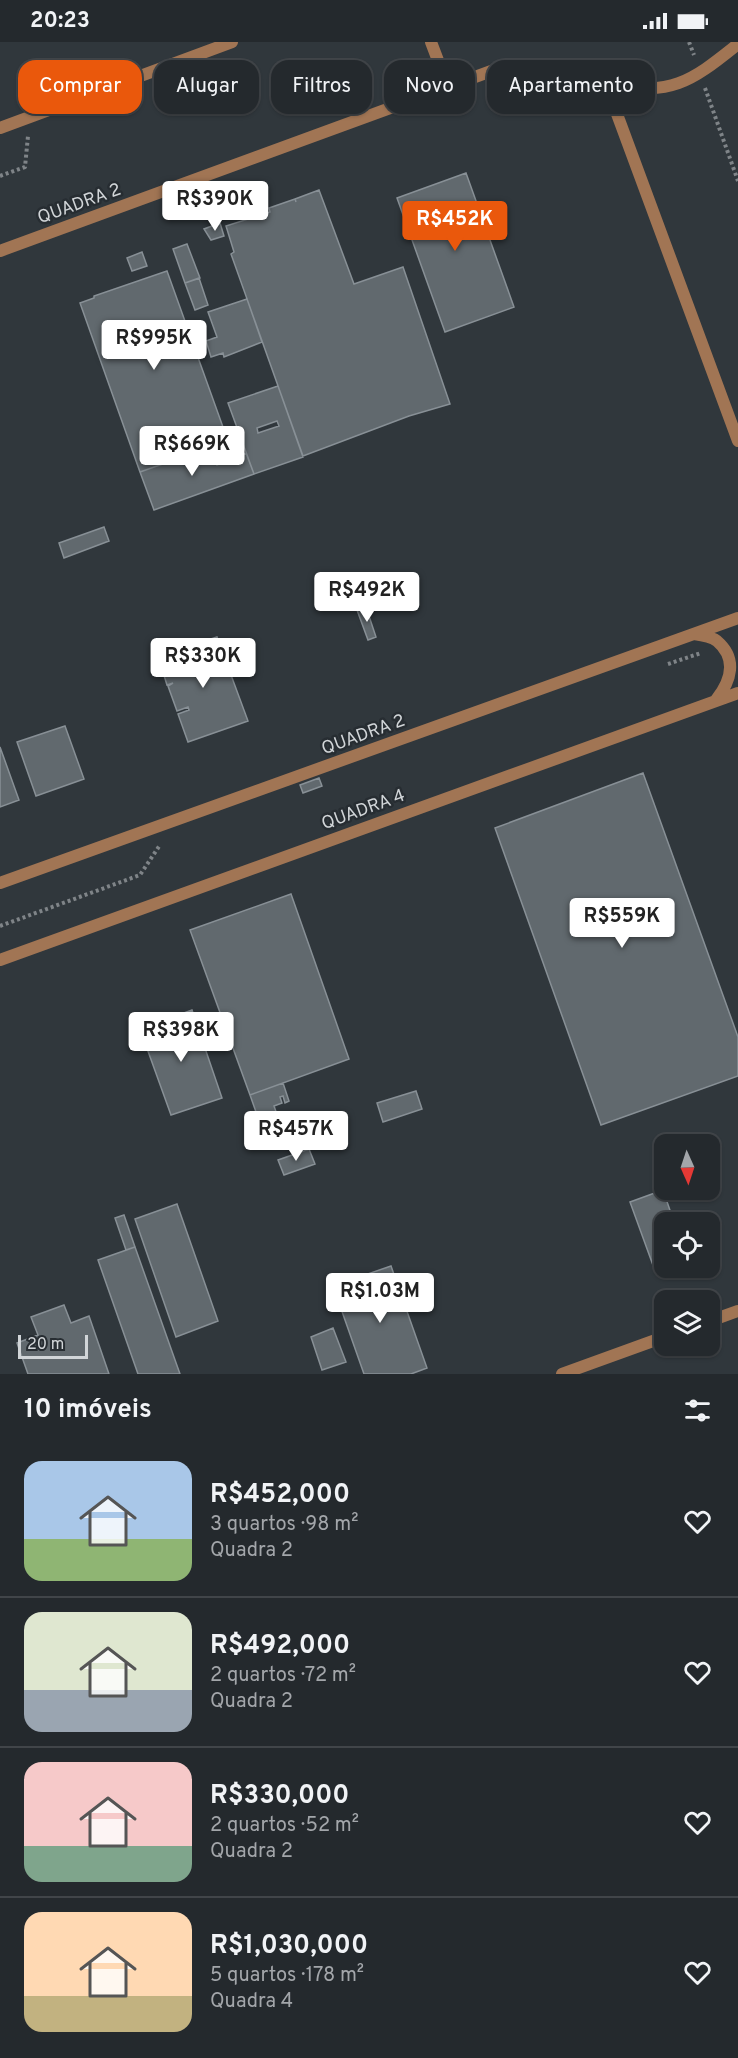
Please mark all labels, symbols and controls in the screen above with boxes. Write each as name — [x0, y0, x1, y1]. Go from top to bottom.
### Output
text: 20:23 — [30, 8, 90, 35]
chip: Comprar — [18, 60, 142, 114]
chip: Alugar — [154, 60, 259, 114]
chip: Filtros — [271, 60, 372, 114]
chip: Novo — [384, 60, 475, 114]
chip: Apartamento — [487, 60, 655, 114]
street label: QUADRA 2 — [35, 179, 124, 230]
pin: R$390K — [166, 181, 264, 232]
text: R$390K — [176, 187, 254, 213]
pin: R$452K — [406, 201, 504, 252]
text: R$452K — [416, 207, 494, 233]
pin: R$995K — [105, 320, 203, 371]
text: R$995K — [116, 326, 192, 352]
pin: R$669K — [143, 426, 241, 477]
text: R$669K — [154, 432, 230, 458]
pin: R$492K — [318, 572, 416, 623]
text: R$492K — [328, 578, 406, 604]
pin: R$330K — [154, 638, 252, 689]
text: R$330K — [165, 644, 241, 670]
street label: QUADRA 2 — [319, 710, 408, 761]
street label: QUADRA 4 — [319, 785, 408, 836]
pin: R$559K — [573, 898, 671, 949]
text: R$559K — [584, 904, 660, 930]
pin: R$398K — [132, 1012, 230, 1063]
text: R$398K — [143, 1018, 219, 1044]
pin: R$457K — [247, 1111, 345, 1162]
text: R$457K — [258, 1117, 334, 1143]
north arrow — [654, 1134, 720, 1200]
map controls — [654, 1134, 720, 1356]
button: locate — [654, 1212, 720, 1278]
pin: R$1.03M — [325, 1273, 435, 1324]
text: R$1.03M — [340, 1279, 420, 1305]
button: layers — [654, 1290, 720, 1356]
scale bar — [18, 1332, 88, 1360]
text: 20 m — [27, 1335, 64, 1355]
text: 10 imóveis — [24, 1394, 152, 1427]
icon: filters — [681, 1394, 714, 1427]
text: R$452,000 — [210, 1479, 350, 1512]
icon: home — [72, 1485, 144, 1557]
icon: heart — [681, 1505, 714, 1538]
text: 3 quartos · 98 m² — [210, 1512, 358, 1538]
text: Quadra 2 — [210, 1538, 293, 1564]
text: R$492,000 — [210, 1630, 350, 1663]
icon: home — [72, 1636, 144, 1708]
icon: heart — [681, 1656, 714, 1689]
text: 2 quartos · 72 m² — [210, 1663, 356, 1689]
text: Quadra 2 — [210, 1689, 293, 1715]
text: R$330,000 — [210, 1780, 349, 1813]
icon: home — [72, 1786, 144, 1858]
icon: heart — [681, 1806, 714, 1839]
text: 2 quartos · 52 m² — [210, 1813, 359, 1839]
text: Quadra 2 — [210, 1839, 293, 1865]
text: R$1,030,000 — [210, 1930, 368, 1963]
icon: home — [72, 1936, 144, 2008]
icon: heart — [681, 1956, 714, 1989]
text: 5 quartos · 178 m² — [210, 1963, 364, 1989]
text: Quadra 4 — [210, 1989, 293, 2015]

